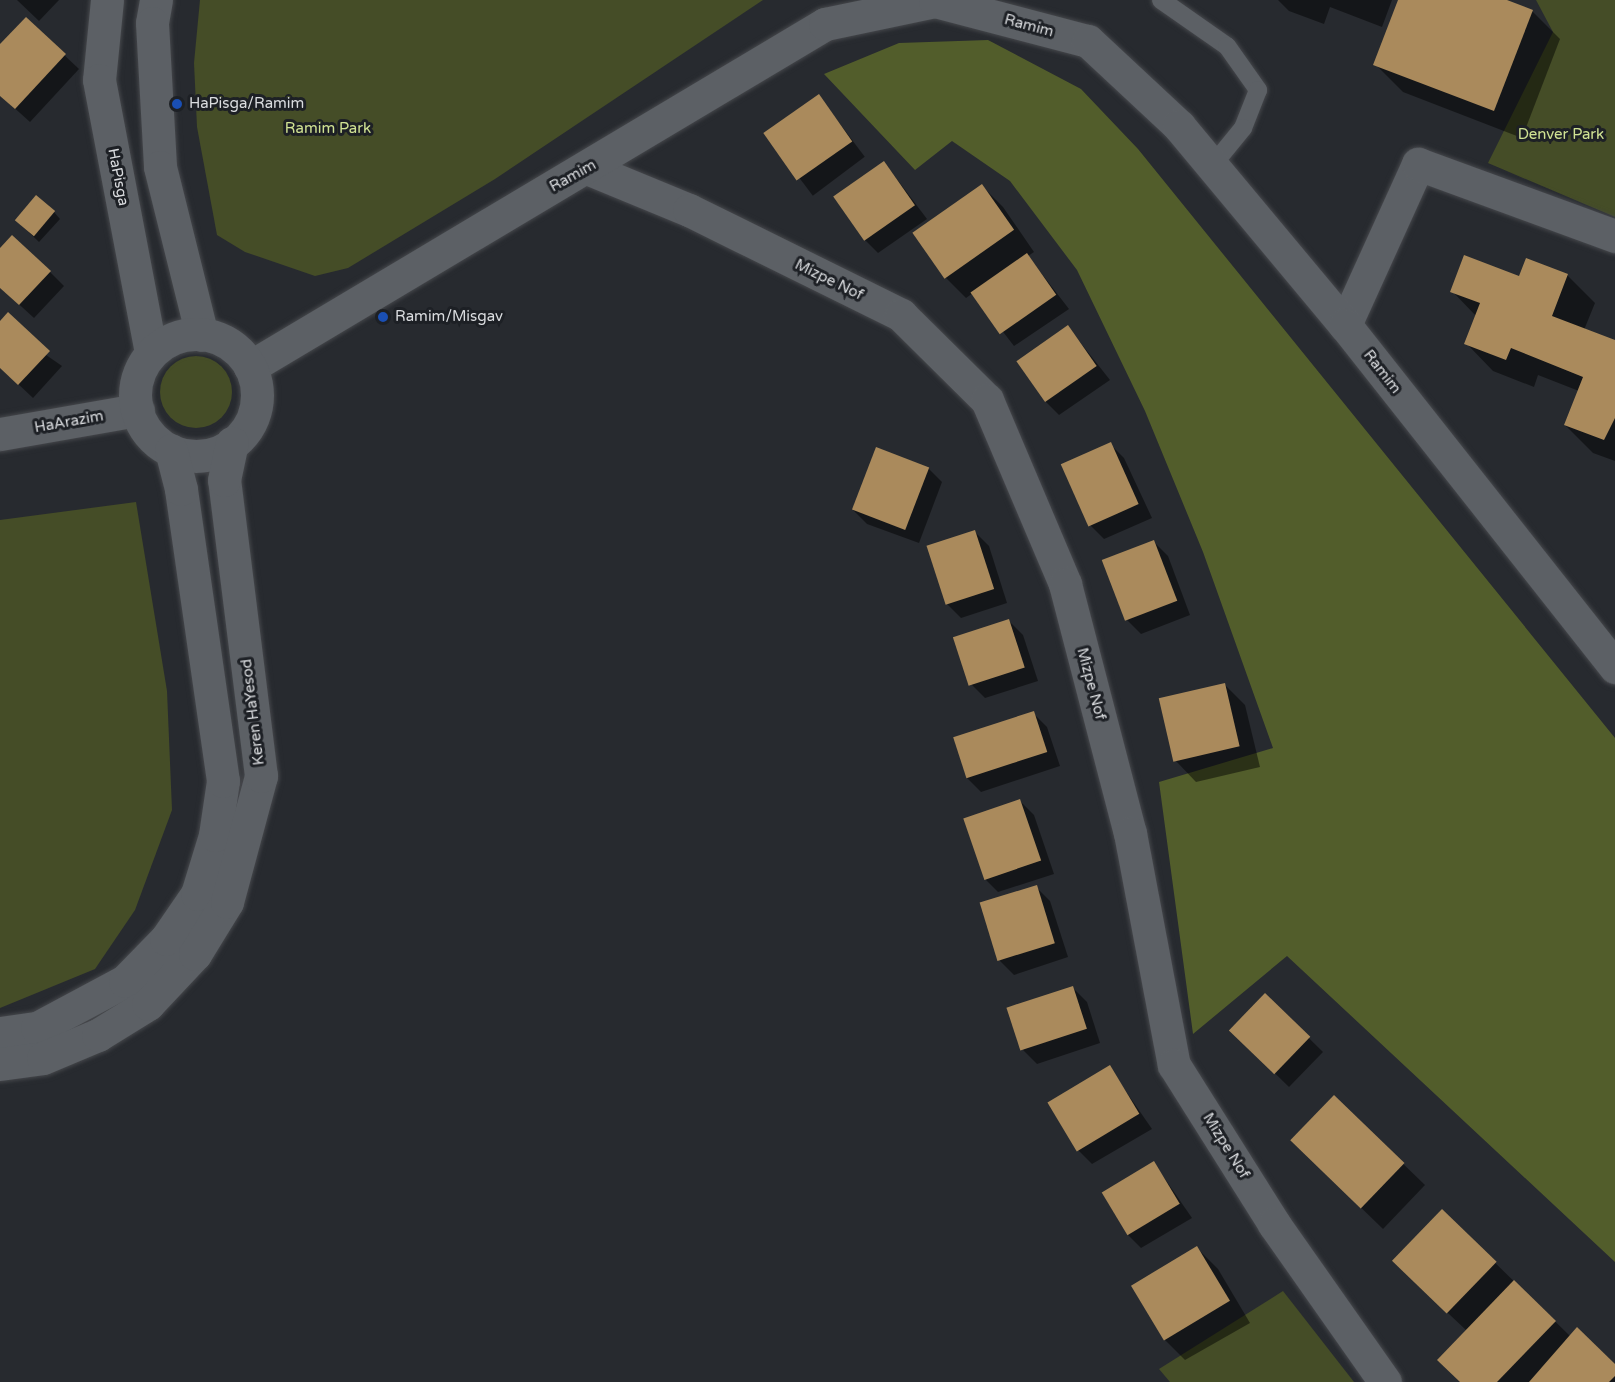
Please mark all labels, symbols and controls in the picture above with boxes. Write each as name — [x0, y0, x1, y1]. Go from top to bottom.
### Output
street label: Ramim — [1002, 11, 1056, 41]
place label: HaPisga/Ramim — [189, 95, 304, 113]
marker: HaPisga/Ramim — [170, 97, 184, 111]
park label: Ramim Park — [285, 120, 371, 138]
park label: Denver Park — [1518, 126, 1604, 144]
street label: HaPisga — [104, 147, 132, 207]
street label: Ramim — [547, 156, 599, 196]
street label: Mizpe Nof — [792, 256, 866, 304]
place label: Ramim/Misgav — [395, 308, 503, 326]
marker: Ramim/Misgav — [376, 310, 390, 324]
street label: Ramim — [1359, 347, 1405, 397]
street label: HaArazim — [33, 407, 105, 437]
street label: Mizpe Nof — [1073, 646, 1109, 722]
street label: Keren HaYesod — [238, 658, 268, 766]
street label: Mizpe Nof — [1199, 1110, 1253, 1182]

